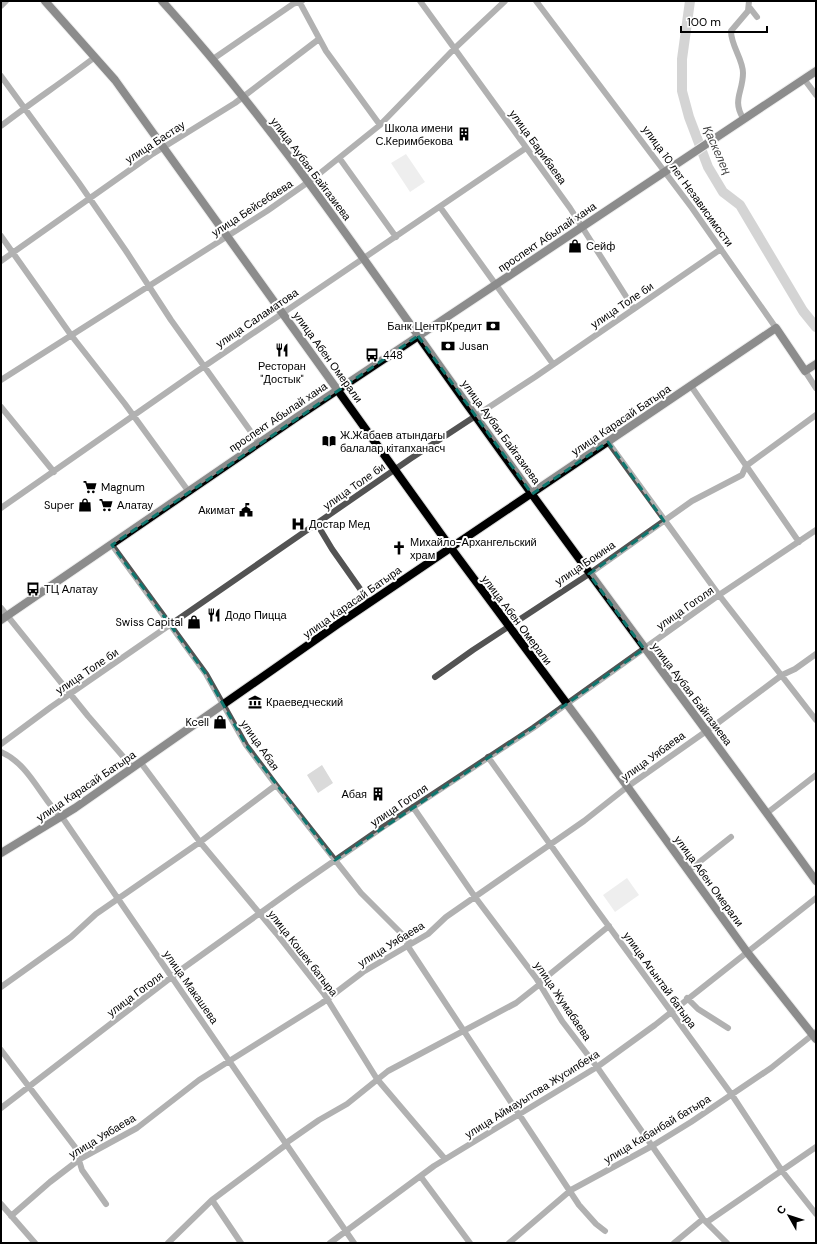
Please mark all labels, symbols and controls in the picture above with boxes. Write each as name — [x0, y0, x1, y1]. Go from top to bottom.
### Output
scale bar — [681, 8, 767, 34]
text: 100 m — [687, 14, 721, 30]
street label: улица Барибаева — [506, 107, 570, 188]
street label: улица Аубая Байгазиева — [268, 115, 355, 224]
street label: улица Бастау — [122, 117, 188, 167]
place label: Школа имени С.Керимбекова — [375, 121, 454, 148]
street label: улица 10 лет Независимости — [639, 123, 737, 249]
water label: Қаскелең — [699, 123, 735, 177]
building icon: Школа имени С.Керимбекова — [456, 126, 472, 142]
street label: улица Бейсебаева — [209, 176, 296, 240]
street label: проспект Абылай хана — [495, 198, 600, 275]
shop icon: Сейф — [567, 238, 583, 254]
place label: Сейф — [586, 239, 615, 253]
street label: улица Толе би — [588, 279, 656, 331]
street label: улица Саламатова — [213, 285, 302, 351]
street label: улица Абен Омерали — [290, 309, 366, 405]
bank icon: Банк ЦентрКредит — [485, 318, 501, 334]
place label: Банк ЦентрКредит — [387, 319, 482, 333]
bank icon: Jusan — [440, 338, 456, 354]
place label: Jusan — [459, 339, 489, 353]
restaurant icon: Ресторан "Достык" — [274, 342, 290, 358]
bus stop icon: 448 — [364, 347, 380, 363]
place label: 448 — [383, 348, 403, 362]
place label: Ресторан "Достык" — [258, 359, 306, 386]
street label: улица Аубая Байгазиева — [458, 377, 544, 488]
street label: проспект Абылай хана — [226, 378, 331, 455]
street label: улица Карасай Батыра — [569, 381, 674, 458]
place label: Ж.Жабаев атындағы балалар кітапханасч — [340, 428, 445, 455]
library icon: Ж.Жабаев атындағы балалар кітапханасч — [321, 433, 337, 449]
street label: улица Толе би — [320, 459, 388, 513]
supermarket icon: Magnum — [82, 479, 98, 495]
place label: Magnum — [101, 480, 145, 494]
shop icon: Super — [77, 497, 93, 513]
supermarket icon: Алатау — [98, 497, 114, 513]
place label: Super — [44, 498, 74, 512]
place label: Алатау — [117, 498, 154, 512]
public building icon: Акимат — [238, 502, 254, 518]
place label: Акимат — [198, 503, 235, 517]
hospital icon: Достар Мед — [290, 516, 306, 532]
place label: Достар Мед — [309, 517, 370, 531]
place label: Михайло-Архангельский храм — [410, 535, 537, 562]
street label: улица Бокина — [552, 537, 619, 588]
church icon: Михайло-Архангельский храм — [391, 540, 407, 556]
street label: улица Карасай Батыра — [300, 562, 405, 641]
street label: улица Абен Омерали — [479, 572, 555, 668]
bus stop icon: ТЦ Алатау — [25, 581, 41, 597]
place label: ТЦ Алатау — [44, 582, 98, 596]
street label: улица Гоголя — [654, 583, 716, 633]
restaurant icon: Додо Пицца — [206, 607, 222, 623]
place label: Додо Пицца — [225, 608, 288, 622]
shop icon: Swiss Capital — [186, 614, 202, 630]
place label: Swiss Capital — [115, 615, 183, 629]
street label: улица Аубая Байгазиева — [649, 640, 736, 749]
street label: улица Толе би — [53, 645, 121, 697]
museum icon: Краеведческий — [247, 694, 263, 710]
place label: Краеведческий — [266, 695, 343, 709]
shop icon: Kcell — [212, 714, 228, 730]
place label: Kcell — [185, 715, 209, 729]
street label: улица Абая — [237, 717, 283, 773]
street label: улица Уябаева — [618, 728, 688, 784]
street label: улица Карасай Батыра — [34, 747, 139, 824]
street label: улица Гоголя — [368, 781, 431, 829]
building icon: Абая — [370, 786, 386, 802]
place label: Абая — [342, 787, 367, 801]
street label: улица Абен Омерали — [671, 833, 747, 929]
street label: улица Кошек батыра — [265, 907, 342, 1000]
street label: улица Уябаева — [355, 918, 427, 970]
street label: улица Агынтай батыра — [620, 929, 700, 1032]
street label: улица Макашева — [160, 948, 222, 1027]
street label: улица Жумабаева — [531, 959, 595, 1044]
street label: улица Гоголя — [104, 968, 166, 1020]
street label: улица Аймауытова Жусипбека — [462, 1046, 603, 1141]
street label: улица Кабанбай батыра — [601, 1091, 714, 1166]
street label: улица Уябаева — [66, 1110, 139, 1161]
north arrow — [769, 1196, 809, 1236]
text: С — [773, 1202, 789, 1217]

